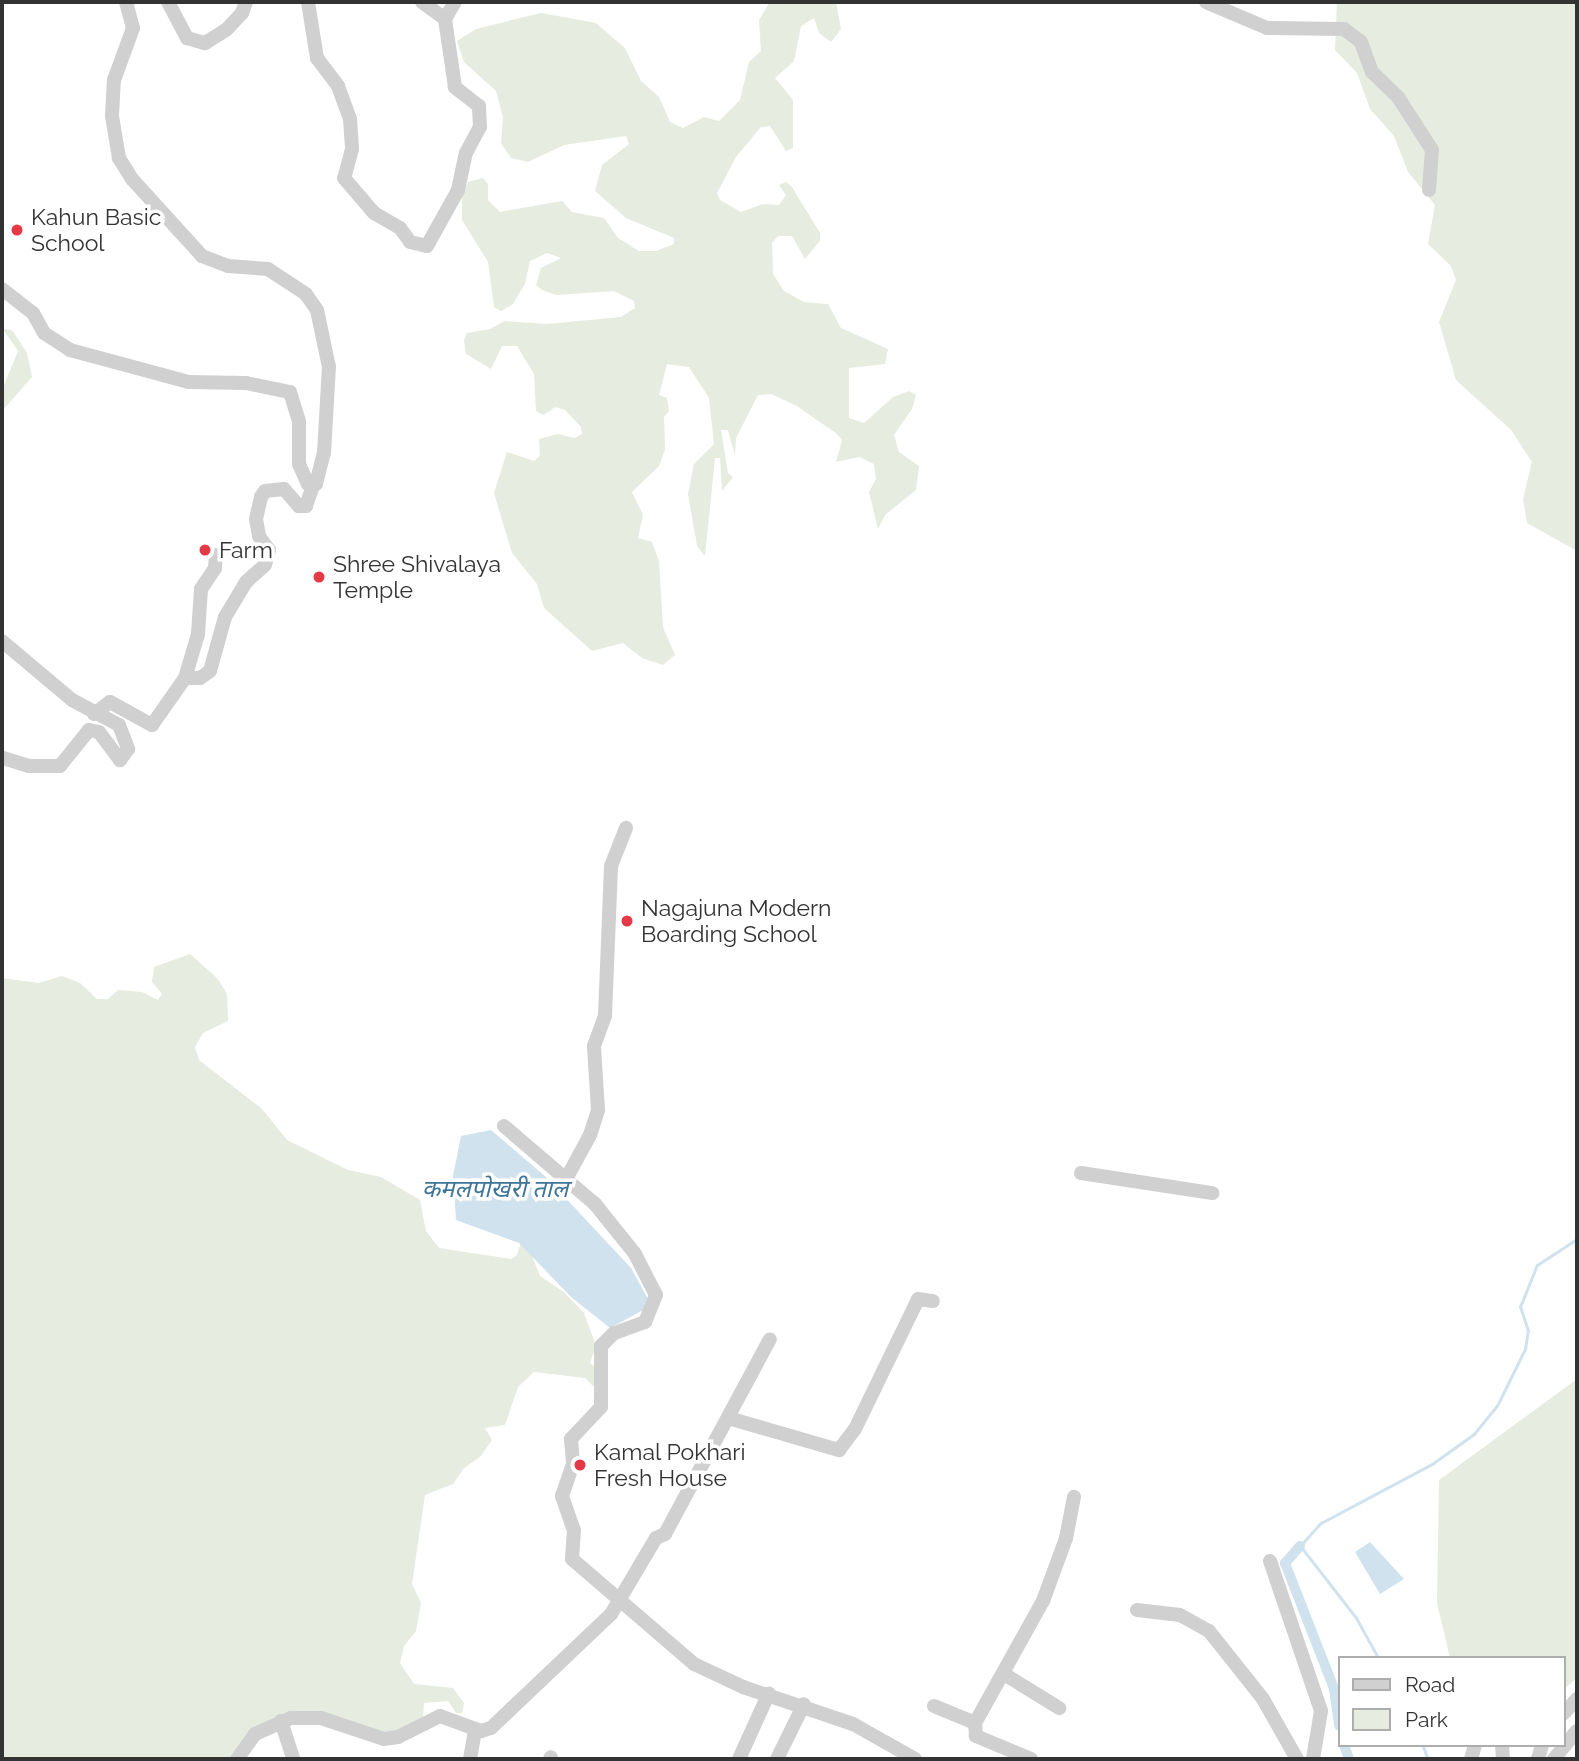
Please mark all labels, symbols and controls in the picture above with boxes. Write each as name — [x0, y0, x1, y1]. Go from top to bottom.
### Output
place label: Kahun Basic School — [31, 203, 161, 257]
marker: Kahun Basic School — [9, 222, 25, 238]
place label: Farm — [219, 536, 273, 564]
marker: Farm — [197, 542, 213, 558]
place label: Shree Shivalaya Temple — [333, 550, 501, 604]
marker: Shree Shivalaya Temple — [311, 569, 327, 585]
place label: Nagajuna Modern Boarding School — [641, 894, 832, 948]
marker: Nagajuna Modern Boarding School — [619, 913, 635, 929]
water label: कमलपोखरी ताल — [422, 1175, 568, 1203]
place label: Kamal Pokhari Fresh House — [594, 1438, 746, 1492]
marker: Kamal Pokhari Fresh House — [572, 1457, 588, 1473]
legend — [1338, 1656, 1565, 1747]
text: Road — [1405, 1672, 1455, 1697]
text: Park — [1405, 1707, 1448, 1732]

